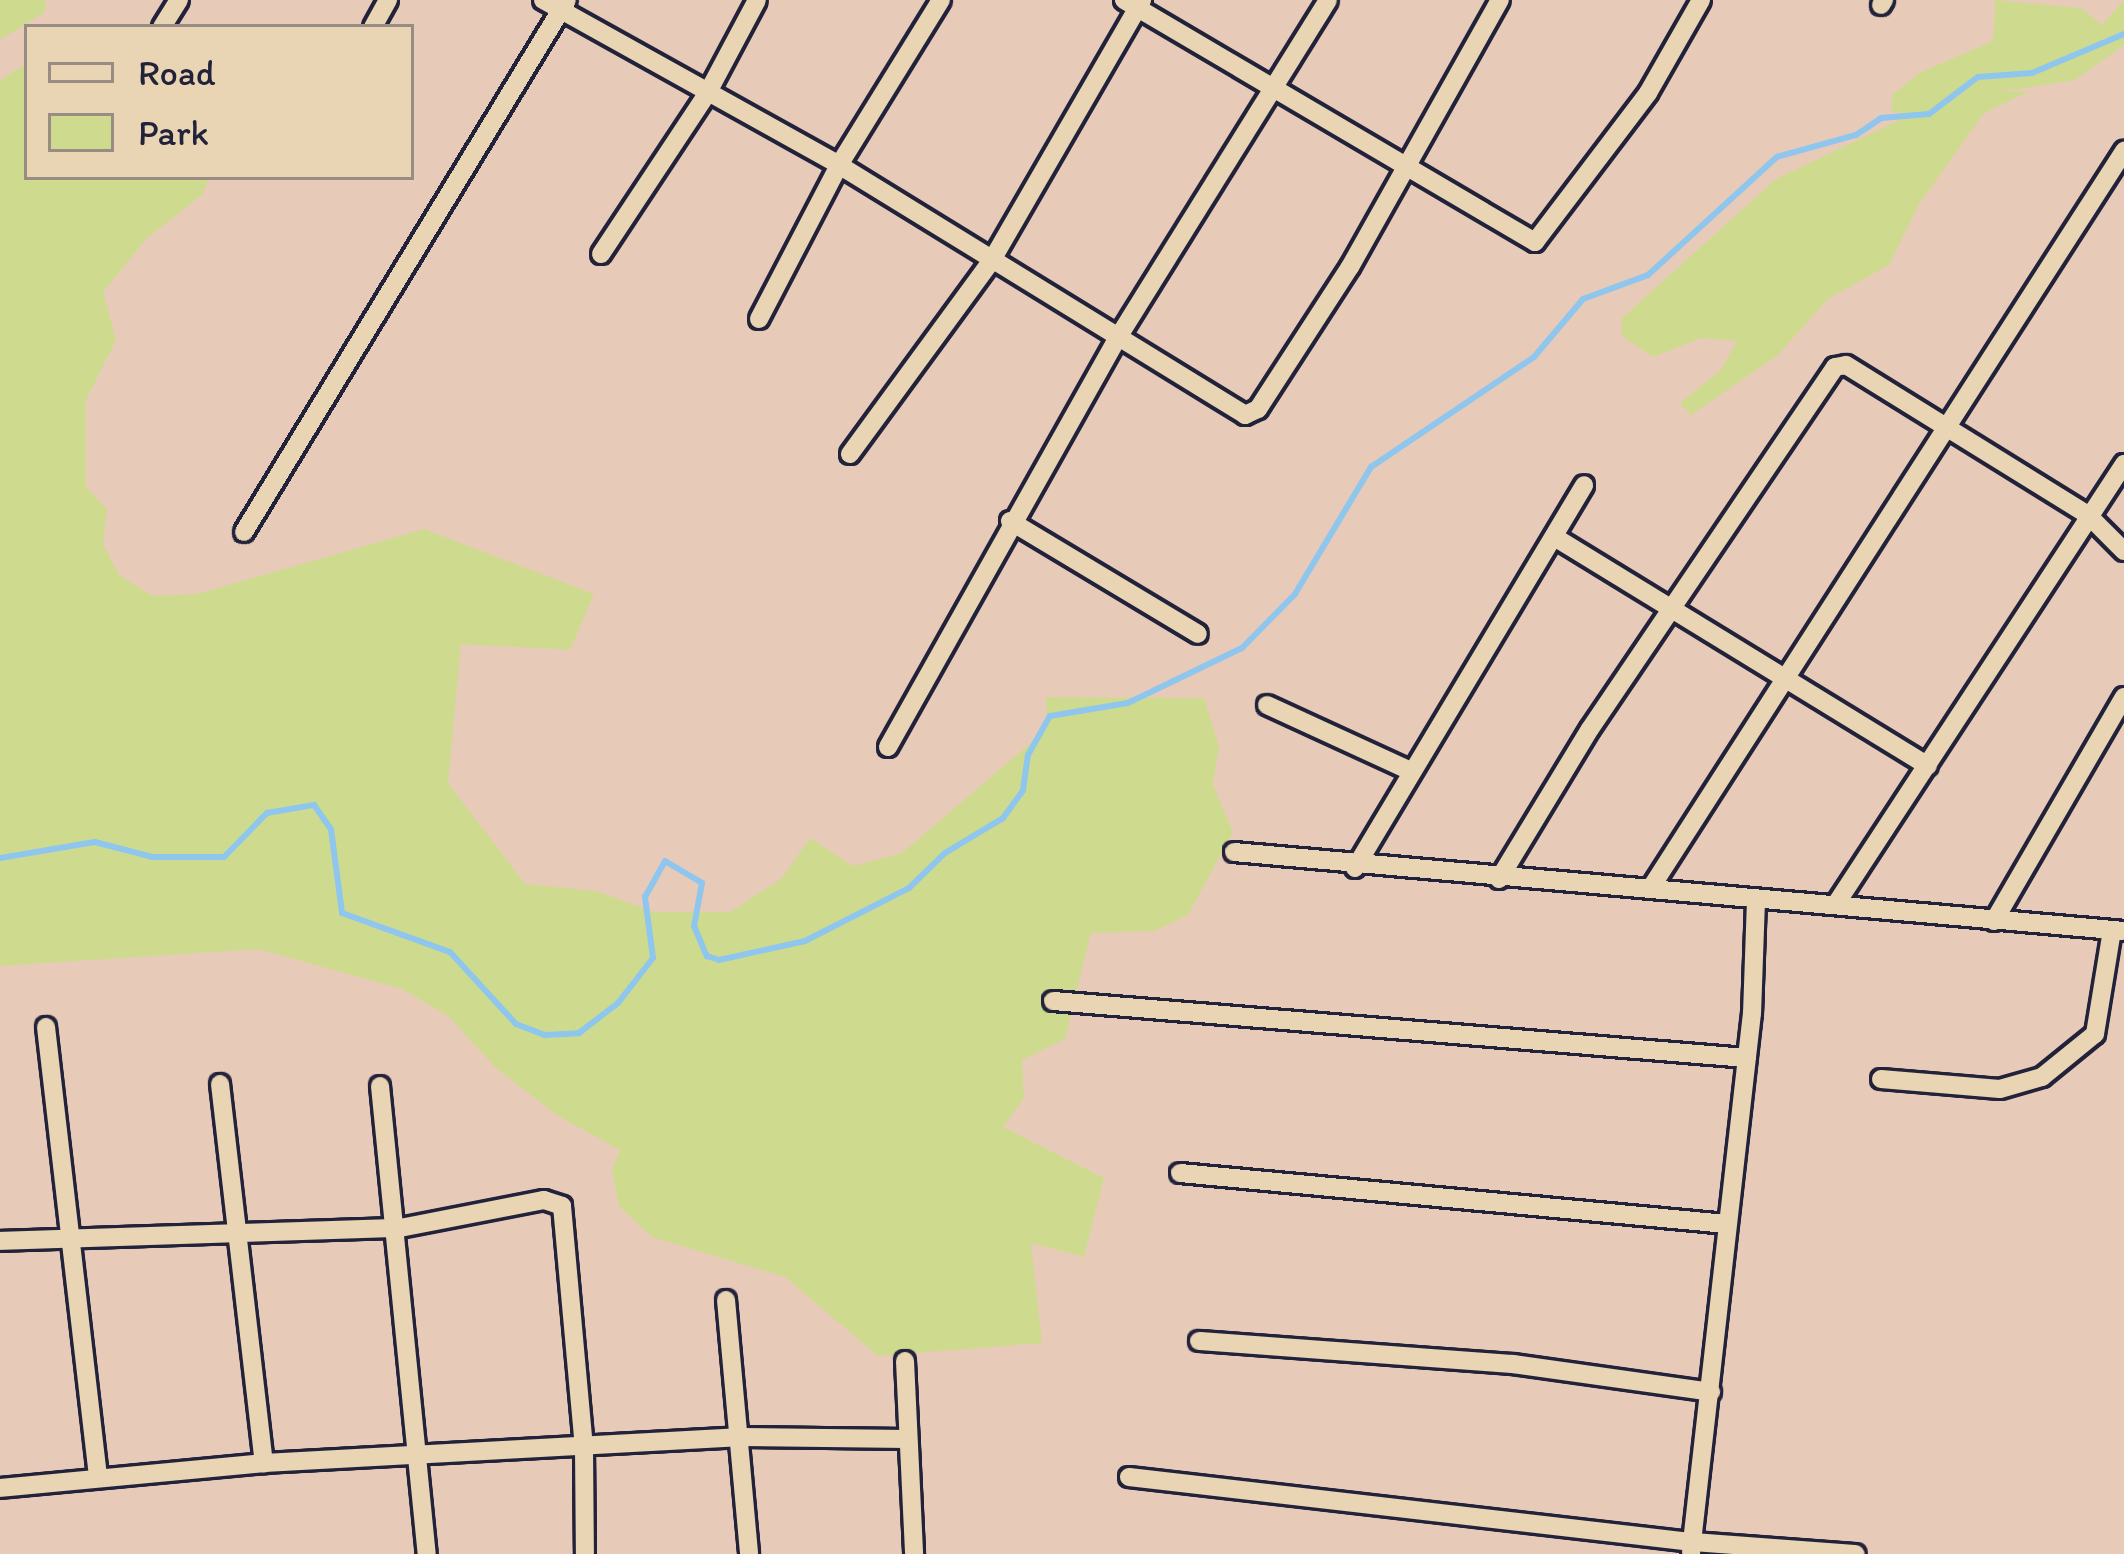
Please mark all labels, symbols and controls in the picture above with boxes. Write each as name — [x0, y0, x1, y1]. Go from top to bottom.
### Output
legend — [24, 24, 414, 180]
text: Road — [138, 51, 216, 94]
text: Park — [138, 111, 209, 154]

